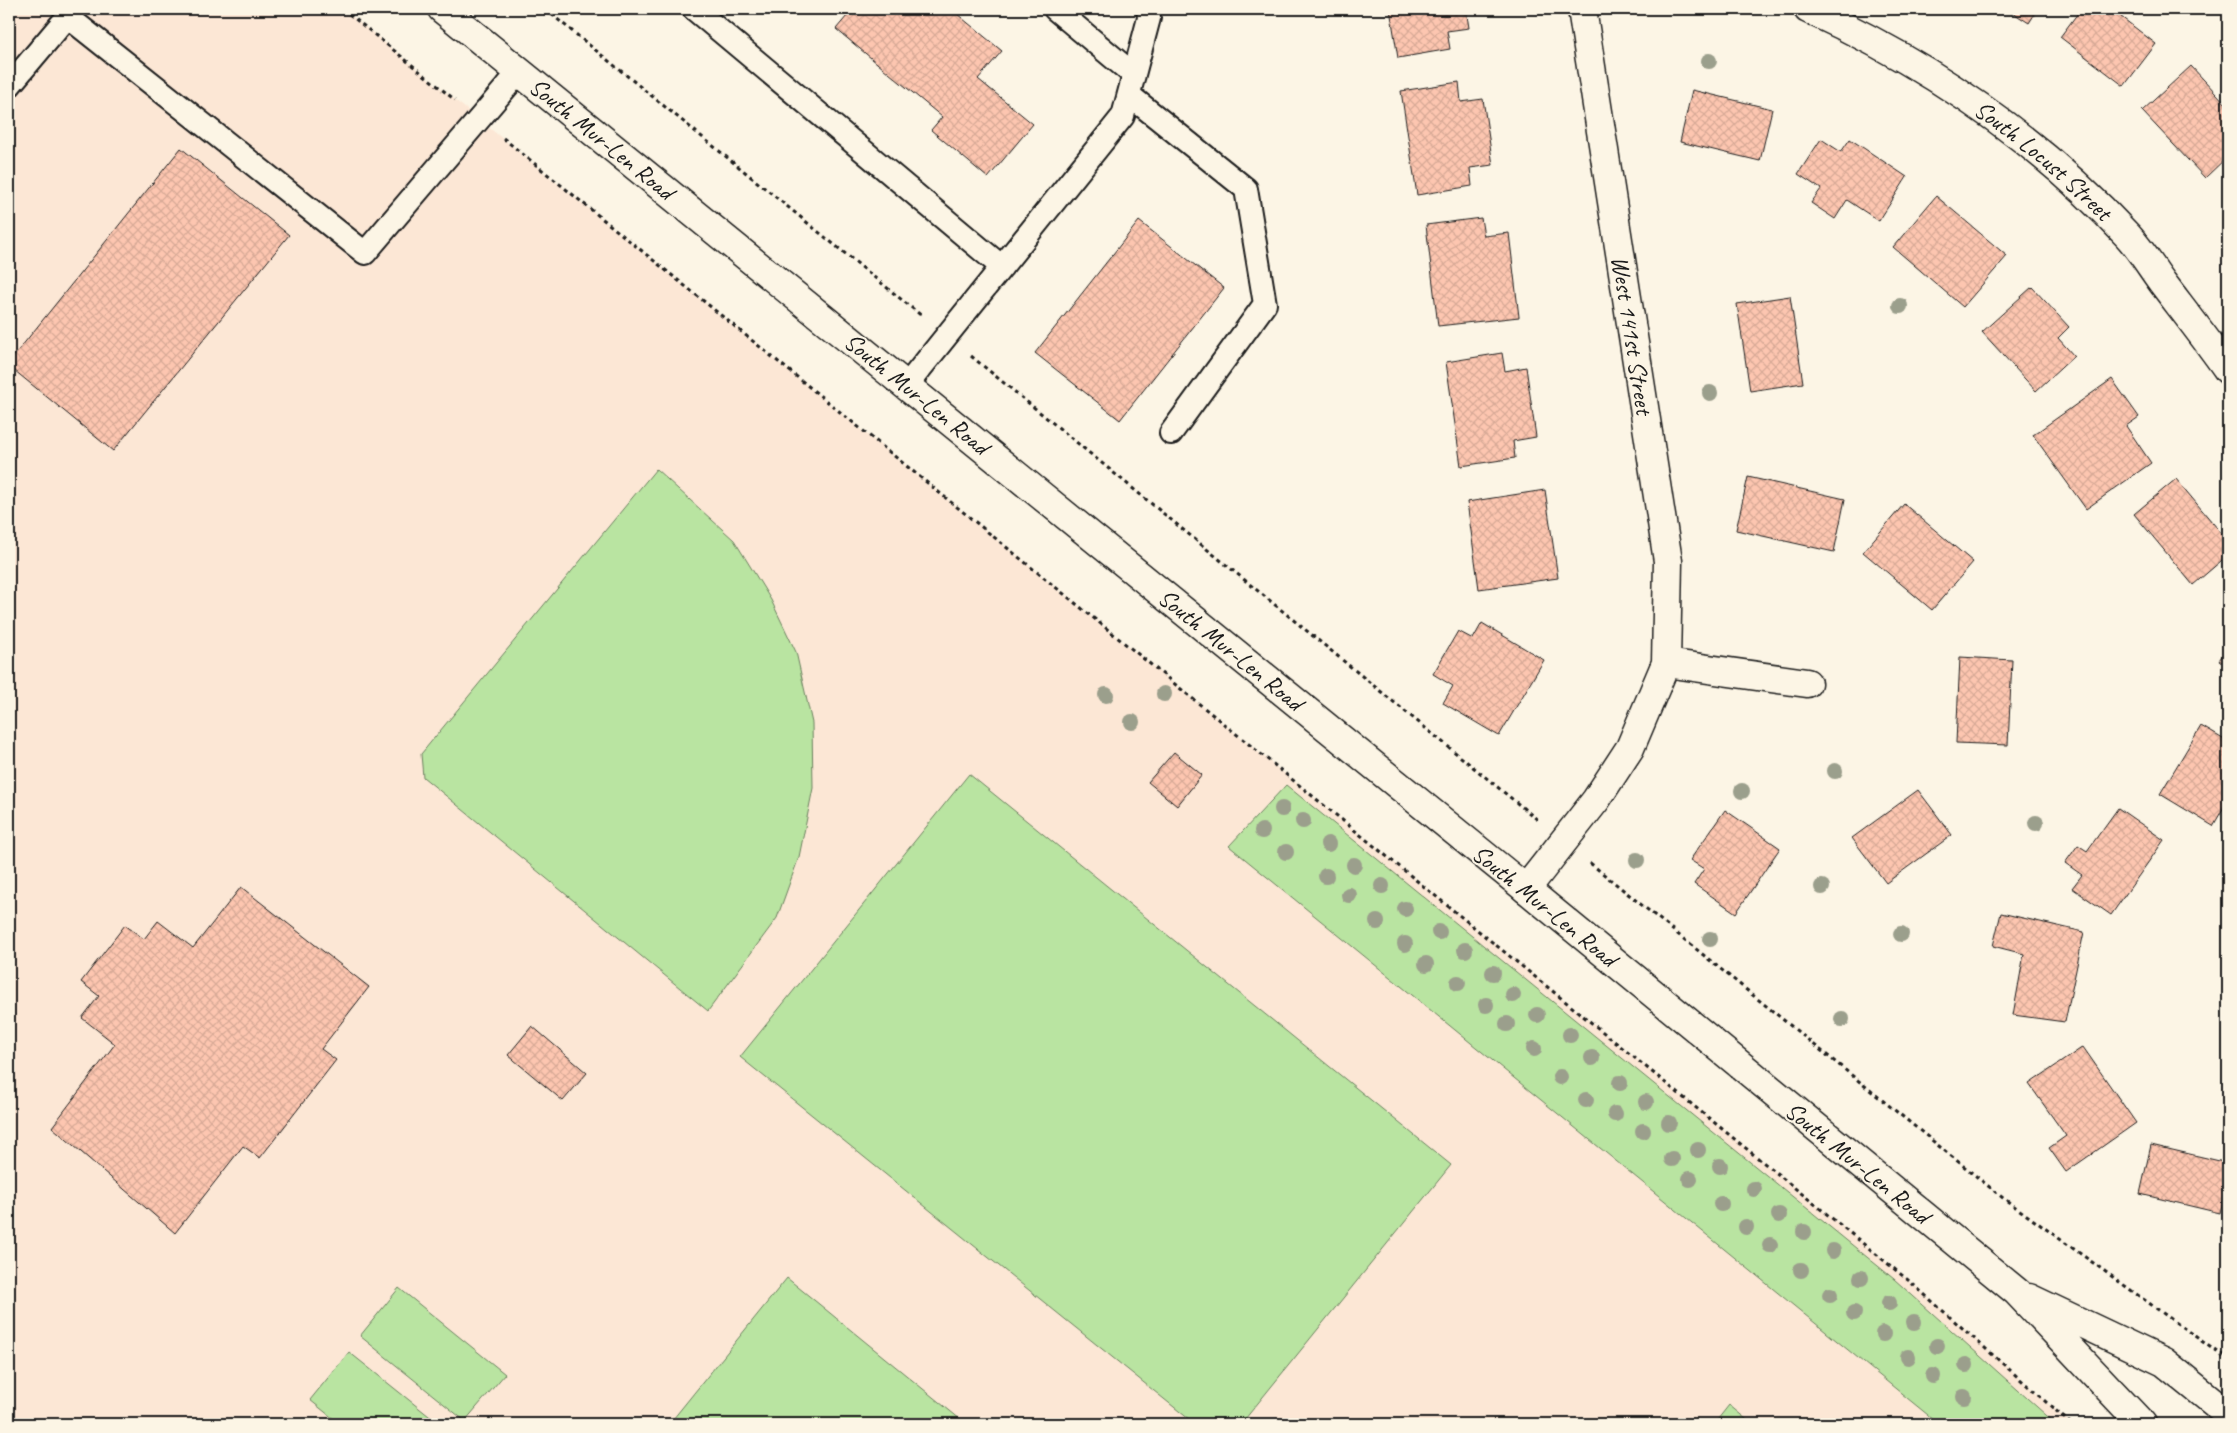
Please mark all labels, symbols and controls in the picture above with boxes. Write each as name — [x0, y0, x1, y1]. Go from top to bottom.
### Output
street label: South Mur-Len Road — [522, 70, 684, 210]
street label: South Locust Street — [1968, 93, 2121, 229]
street label: West 141st Street — [1604, 254, 1661, 419]
street label: South Mur-Len Road — [837, 325, 999, 465]
street label: South Mur-Len Road — [1151, 581, 1313, 721]
street label: South Mur-Len Road — [1465, 837, 1627, 977]
street label: South Mur-Len Road — [1778, 1094, 1940, 1234]

